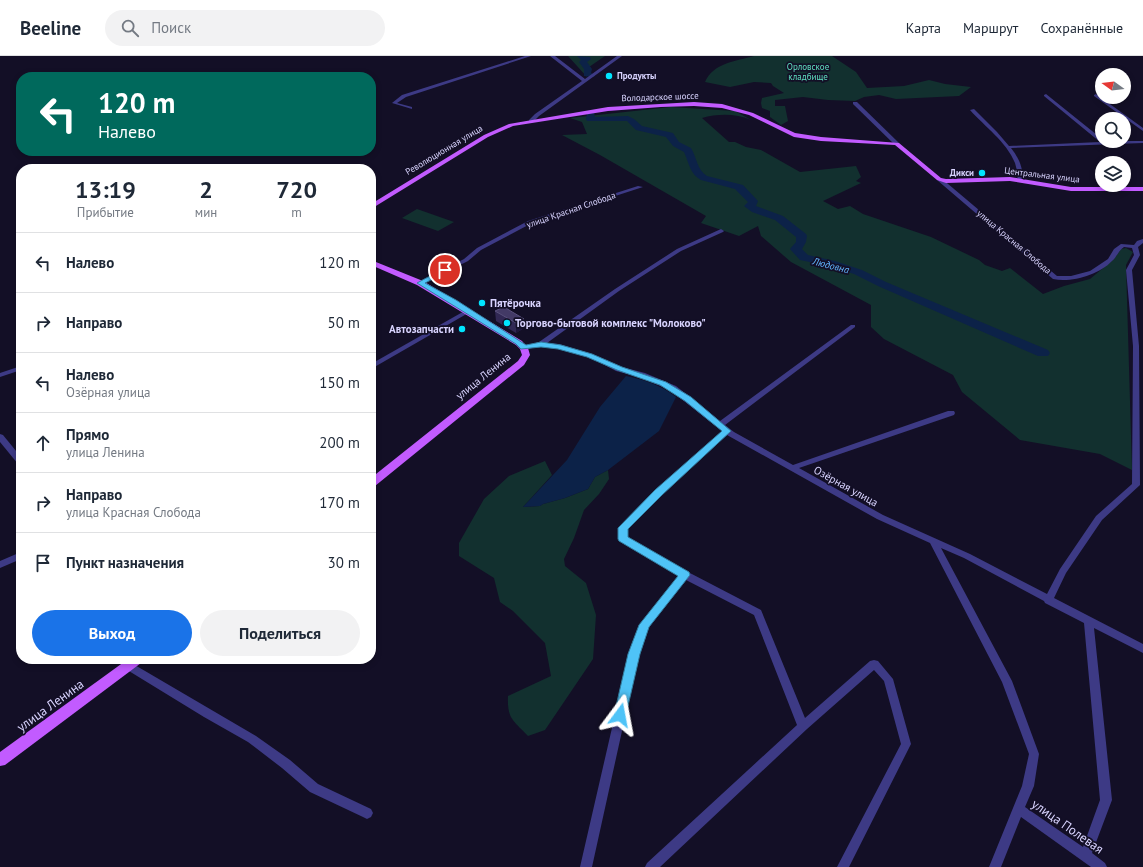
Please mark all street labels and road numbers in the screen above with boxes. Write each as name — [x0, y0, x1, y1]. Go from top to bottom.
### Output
street label: Володарское шоссе — [621, 90, 699, 103]
street label: Революционная улица — [403, 122, 484, 177]
street label: Центральная улица — [1004, 164, 1080, 185]
street label: улица Красная Слобода — [525, 189, 617, 230]
street label: улица Красная Слобода — [975, 207, 1054, 276]
street label: улица Ленина — [453, 350, 513, 402]
street label: Озёрная улица — [811, 463, 881, 509]
street label: улица Ленина — [13, 675, 87, 735]
street label: улица Полевая — [1028, 795, 1107, 858]

